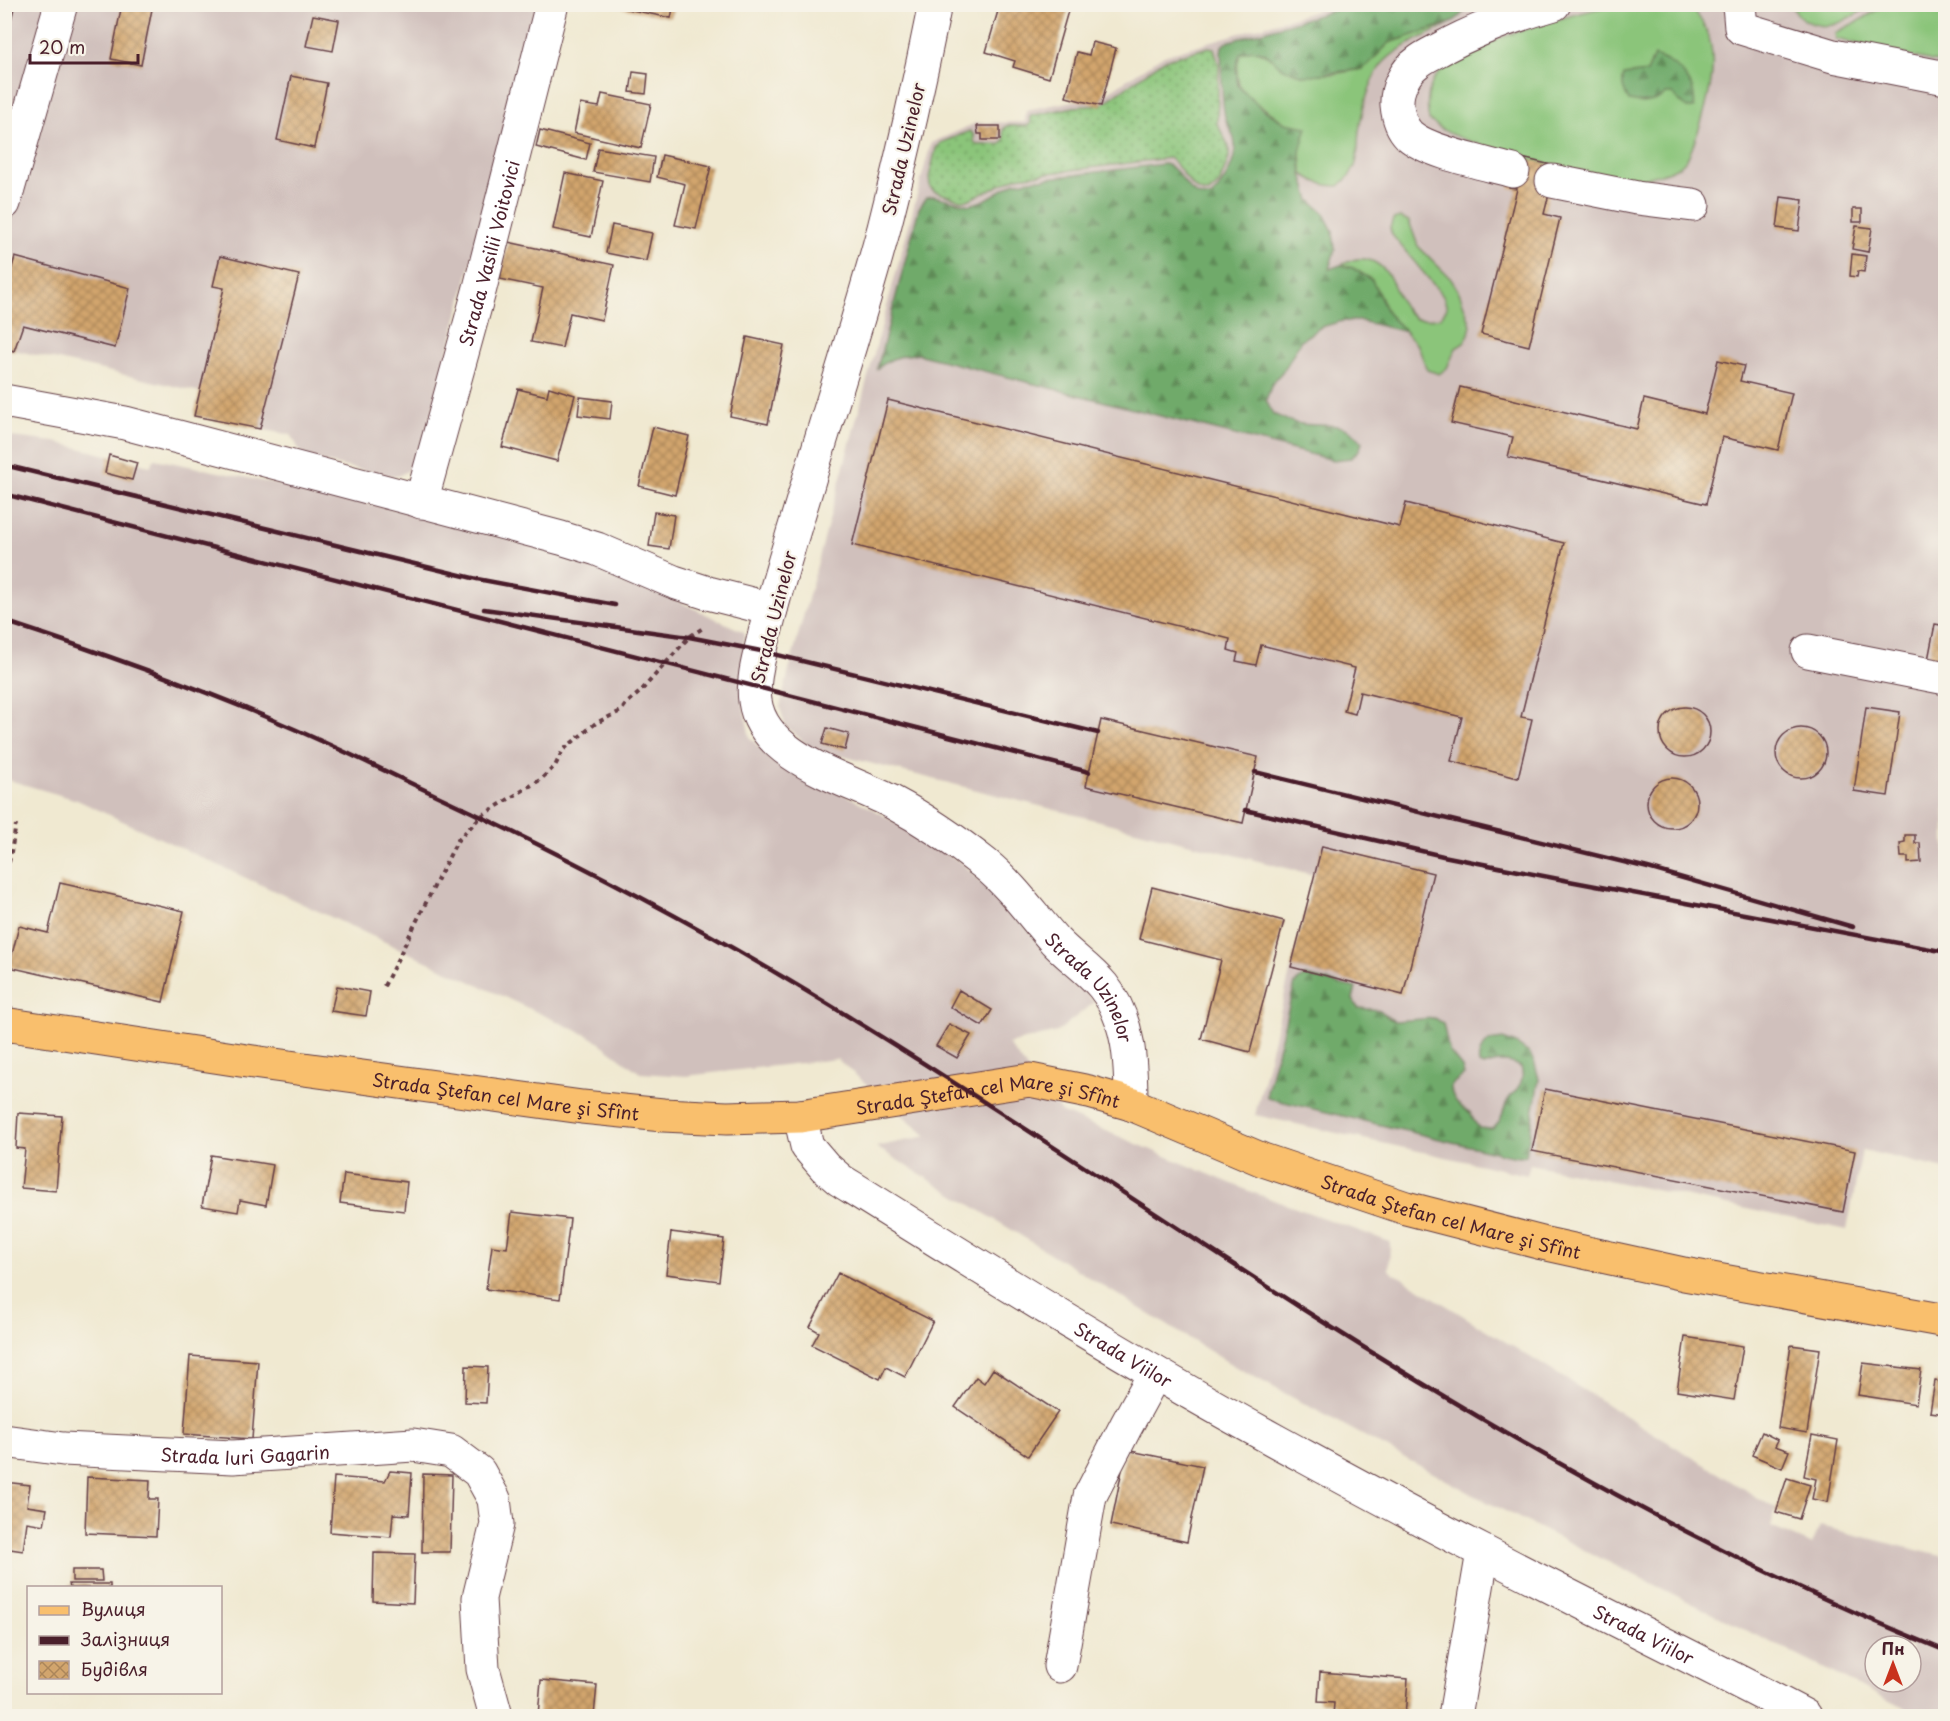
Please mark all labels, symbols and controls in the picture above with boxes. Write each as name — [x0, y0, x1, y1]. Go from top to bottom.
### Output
scale bar — [30, 27, 138, 65]
text: 20 m — [39, 33, 85, 60]
street label: Strada Uzinelor — [875, 79, 932, 218]
street label: Strada Vasilii Voitovici — [451, 157, 525, 349]
street label: Strada Uzinelor — [743, 547, 803, 686]
street label: Strada Uzinelor — [1039, 926, 1140, 1045]
street label: Strada Ştefan cel Mare şi Sfînt — [371, 1065, 641, 1126]
street label: Strada Ştefan cel Mare şi Sfînt — [853, 1066, 1123, 1121]
street label: Strada Ştefan cel Mare şi Sfînt — [1318, 1167, 1584, 1265]
street label: Strada Viilor — [1069, 1314, 1178, 1394]
street label: Strada Iuri Gagarin — [160, 1437, 331, 1471]
legend — [27, 1586, 222, 1694]
text: Вулиця — [81, 1595, 146, 1622]
street label: Strada Viilor — [1589, 1597, 1700, 1671]
text: Залізниця — [80, 1625, 170, 1652]
north arrow — [1863, 1634, 1923, 1694]
text: Пн — [1881, 1636, 1905, 1660]
text: Будівля — [81, 1655, 148, 1682]

